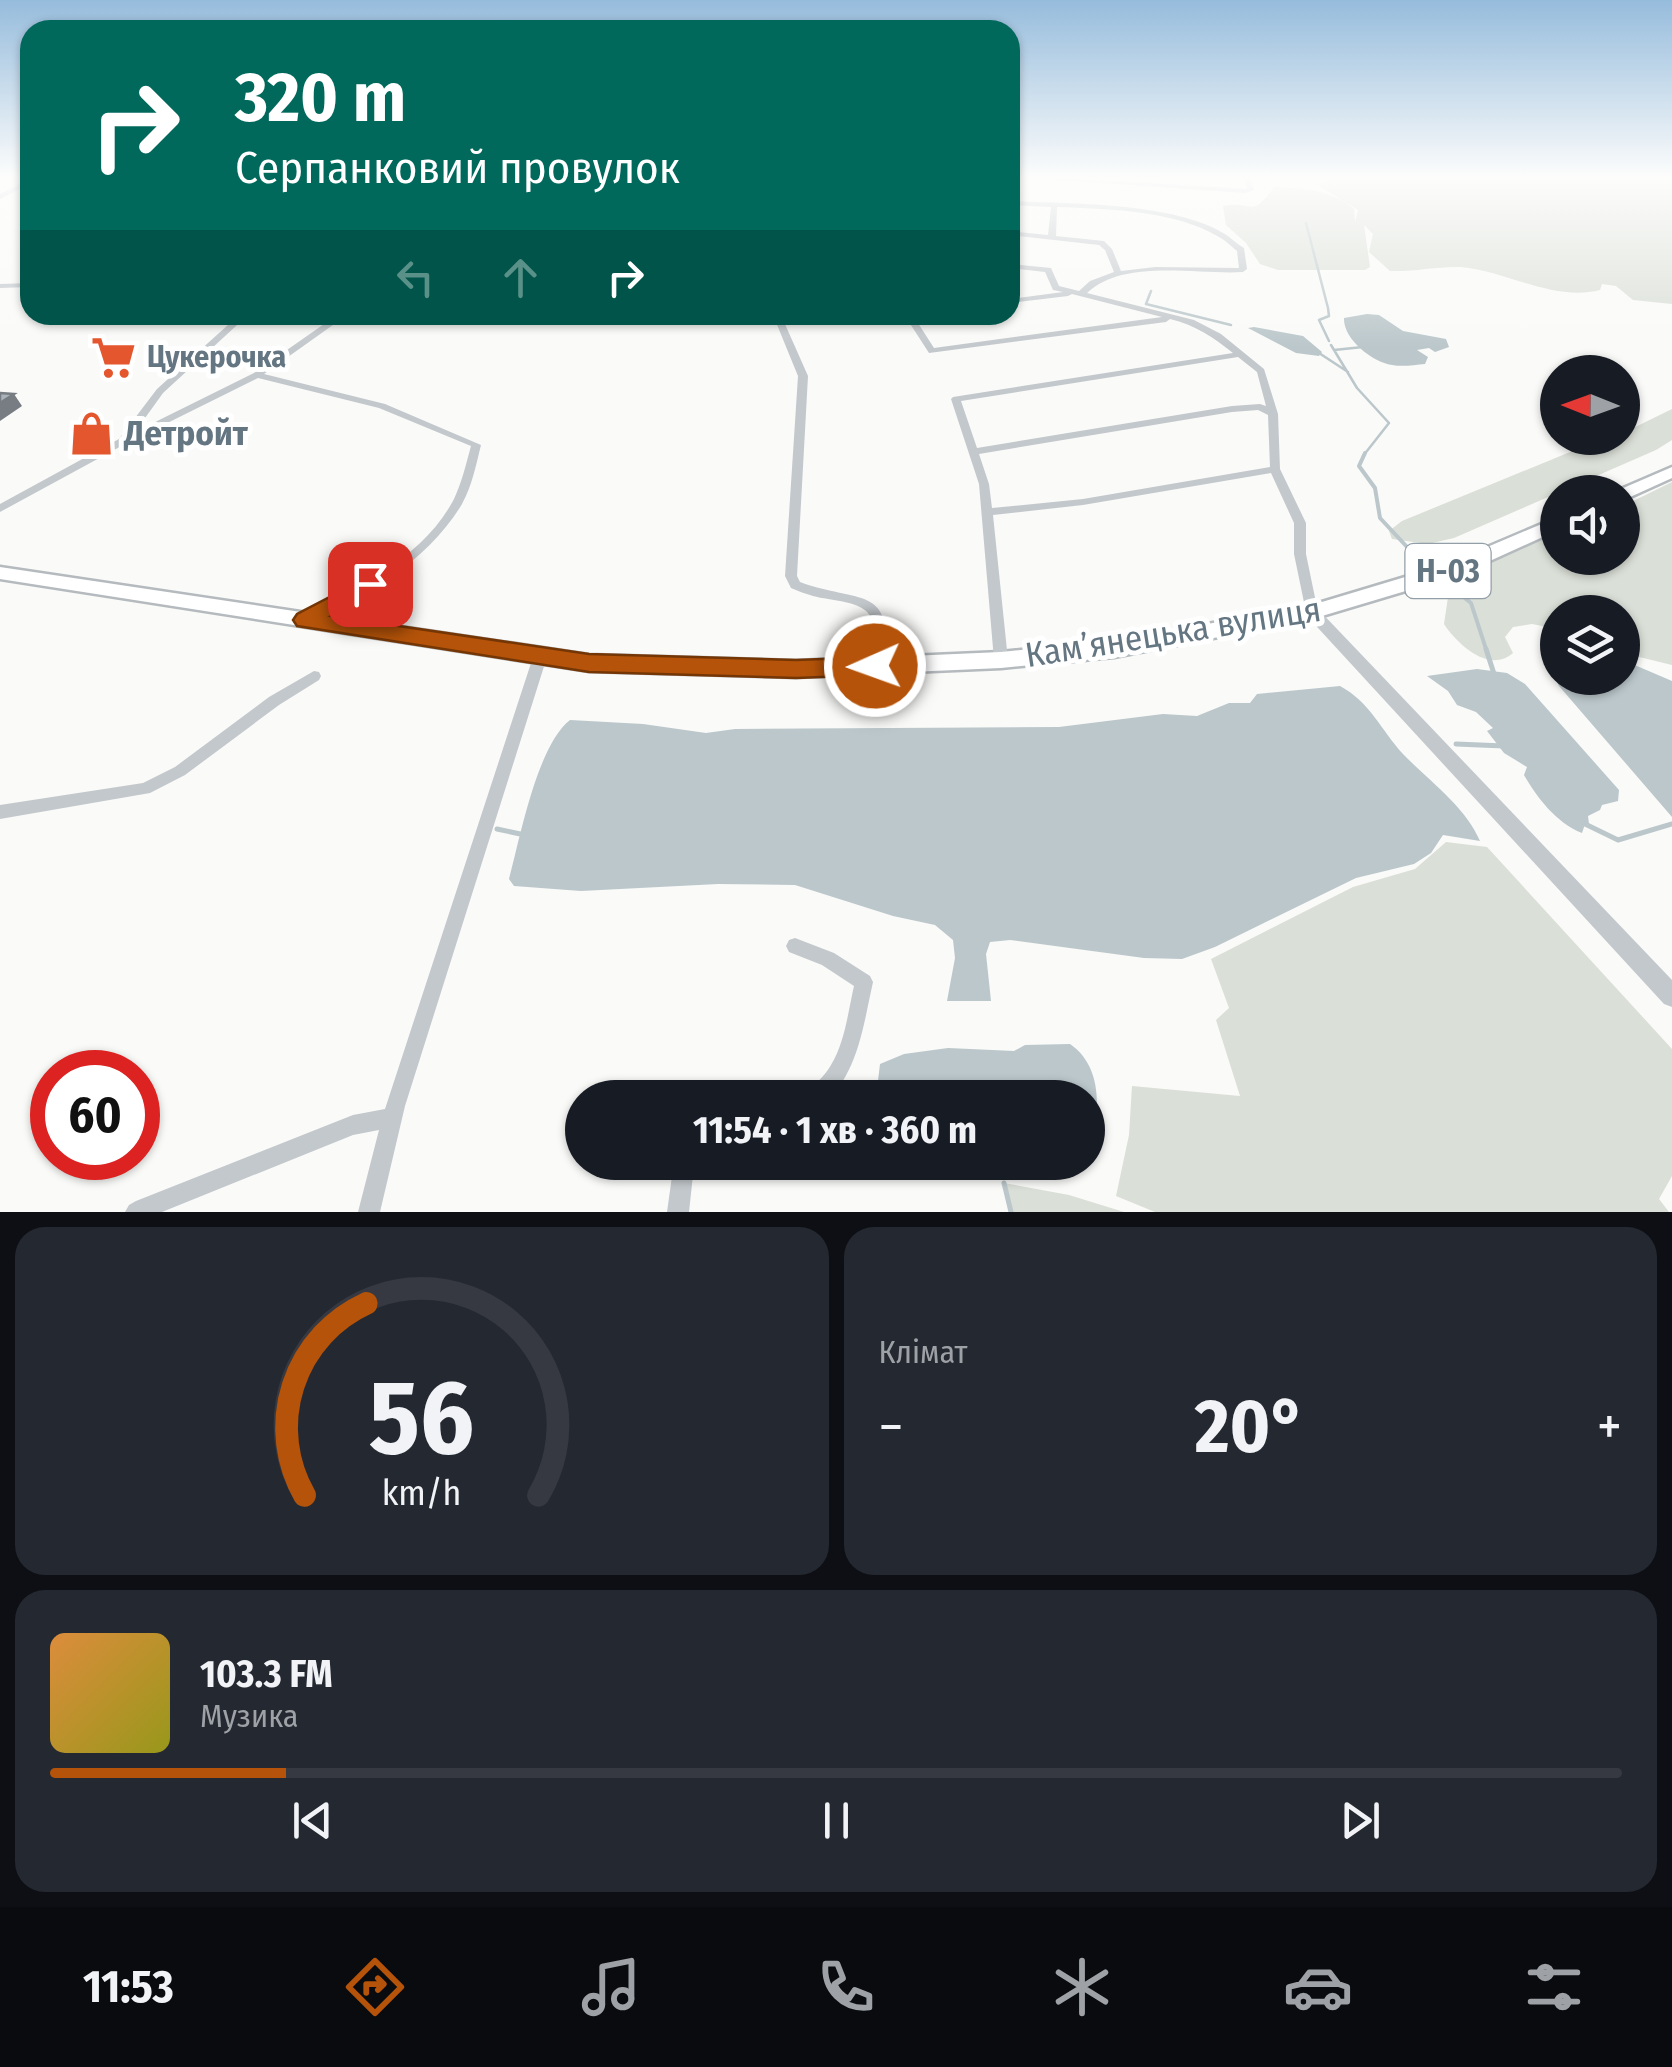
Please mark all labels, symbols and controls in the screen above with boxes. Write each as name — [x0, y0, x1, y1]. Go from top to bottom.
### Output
text: 320 m — [235, 56, 406, 140]
icon: right — [70, 60, 200, 190]
text: Серпанковий провулок — [235, 141, 680, 195]
icon: left — [388, 250, 443, 305]
icon: ahead — [493, 250, 548, 305]
icon: right — [598, 250, 653, 305]
supermarket icon: Цукерочка — [90, 333, 138, 381]
place label: Цукерочка — [147, 339, 286, 375]
north arrow — [1540, 355, 1640, 455]
map controls — [1540, 355, 1640, 695]
shop icon: Детройт — [67, 409, 115, 457]
place label: Детройт — [123, 412, 249, 454]
button: sound — [1540, 475, 1640, 575]
pin — [328, 542, 413, 627]
road number: Н-03 — [1406, 544, 1490, 598]
icon: arrive — [343, 557, 398, 612]
street label: Камʼянецька вулиця — [1022, 588, 1324, 676]
button: layers — [1540, 595, 1640, 695]
position arrow — [823, 614, 927, 718]
speed limit sign: 60 — [30, 1050, 160, 1180]
text: 11:54 · 1 хв · 360 m — [693, 1107, 977, 1153]
text: Клімат — [879, 1333, 968, 1371]
text: 56 — [369, 1356, 474, 1481]
text: 20° — [1195, 1382, 1306, 1472]
text: − — [879, 1394, 903, 1460]
text: + — [1597, 1394, 1622, 1460]
text: km/h — [382, 1472, 462, 1514]
text: 103.3 FM — [200, 1651, 333, 1697]
text: Музика — [200, 1697, 298, 1735]
icon: previous — [285, 1793, 340, 1848]
icon: pause — [809, 1793, 864, 1848]
icon: next — [1333, 1793, 1388, 1848]
icon: directions — [340, 1952, 410, 2022]
icon: music — [576, 1952, 646, 2022]
icon: phone — [811, 1952, 881, 2022]
icon: climate — [1047, 1952, 1117, 2022]
icon: car — [1283, 1952, 1353, 2022]
icon: filters — [1519, 1952, 1589, 2022]
text: 11:53 — [83, 1960, 174, 2014]

